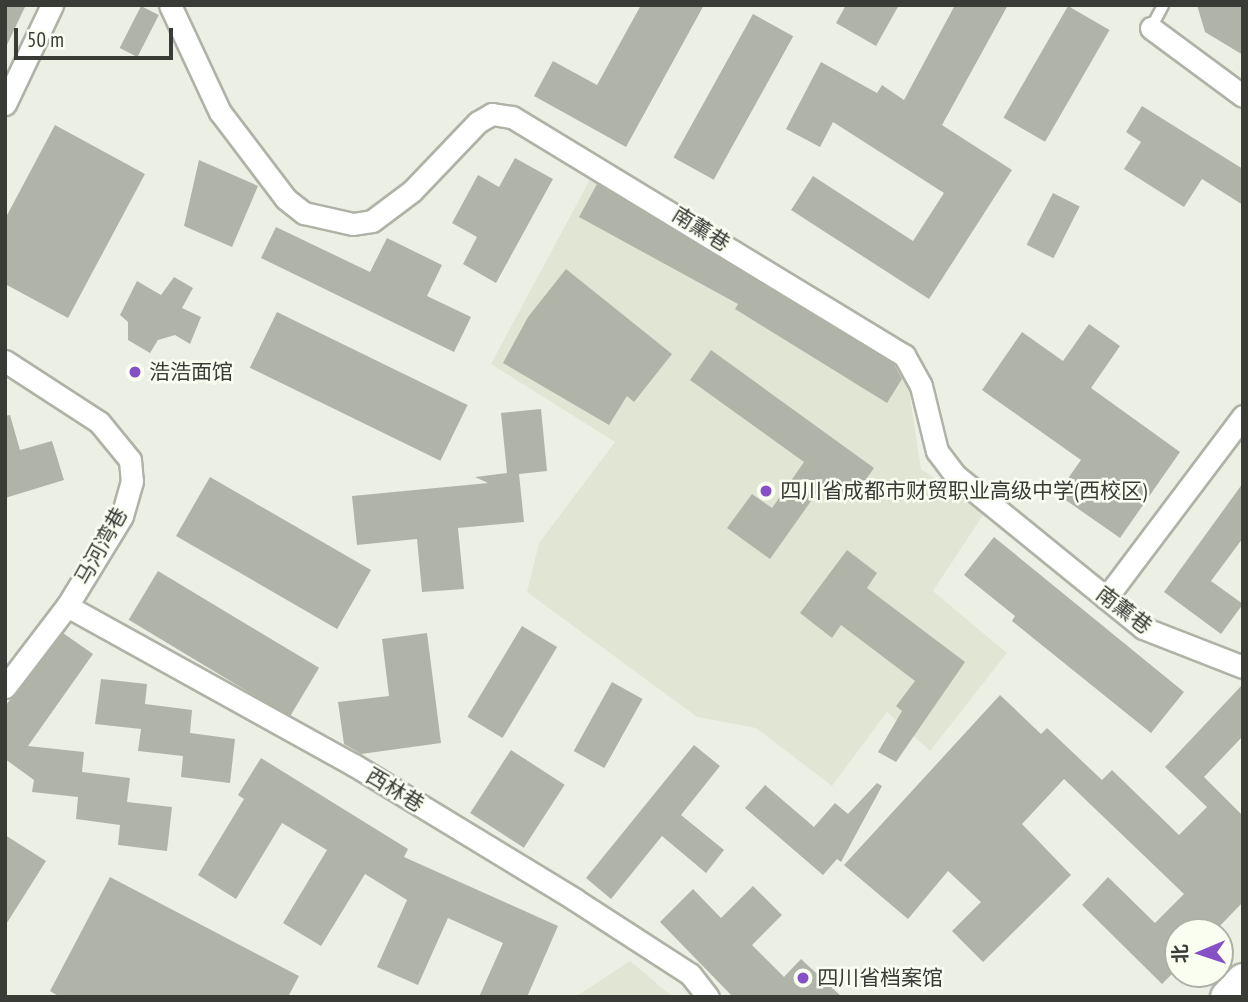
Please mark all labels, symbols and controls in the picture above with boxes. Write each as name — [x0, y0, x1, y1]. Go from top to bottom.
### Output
scale bar — [18, 14, 177, 58]
text: 50 m — [27, 26, 64, 53]
street label: 南薰巷 — [668, 202, 734, 256]
place label: 浩浩面馆 — [149, 359, 233, 385]
marker: 浩浩面馆 — [127, 364, 143, 380]
place label: 四川省成都市财贸职业高级中学(西校区) — [780, 478, 1147, 504]
marker: 四川省成都市财贸职业高级中学(西校区) — [758, 483, 774, 499]
street label: 马河湾巷 — [70, 503, 132, 589]
street label: 南薰巷 — [1091, 581, 1157, 639]
street label: 西林巷 — [362, 763, 428, 817]
north arrow — [1164, 918, 1234, 988]
text: 北 — [1168, 944, 1192, 964]
place label: 四川省档案馆 — [817, 965, 943, 991]
marker: 四川省档案馆 — [795, 970, 811, 986]

